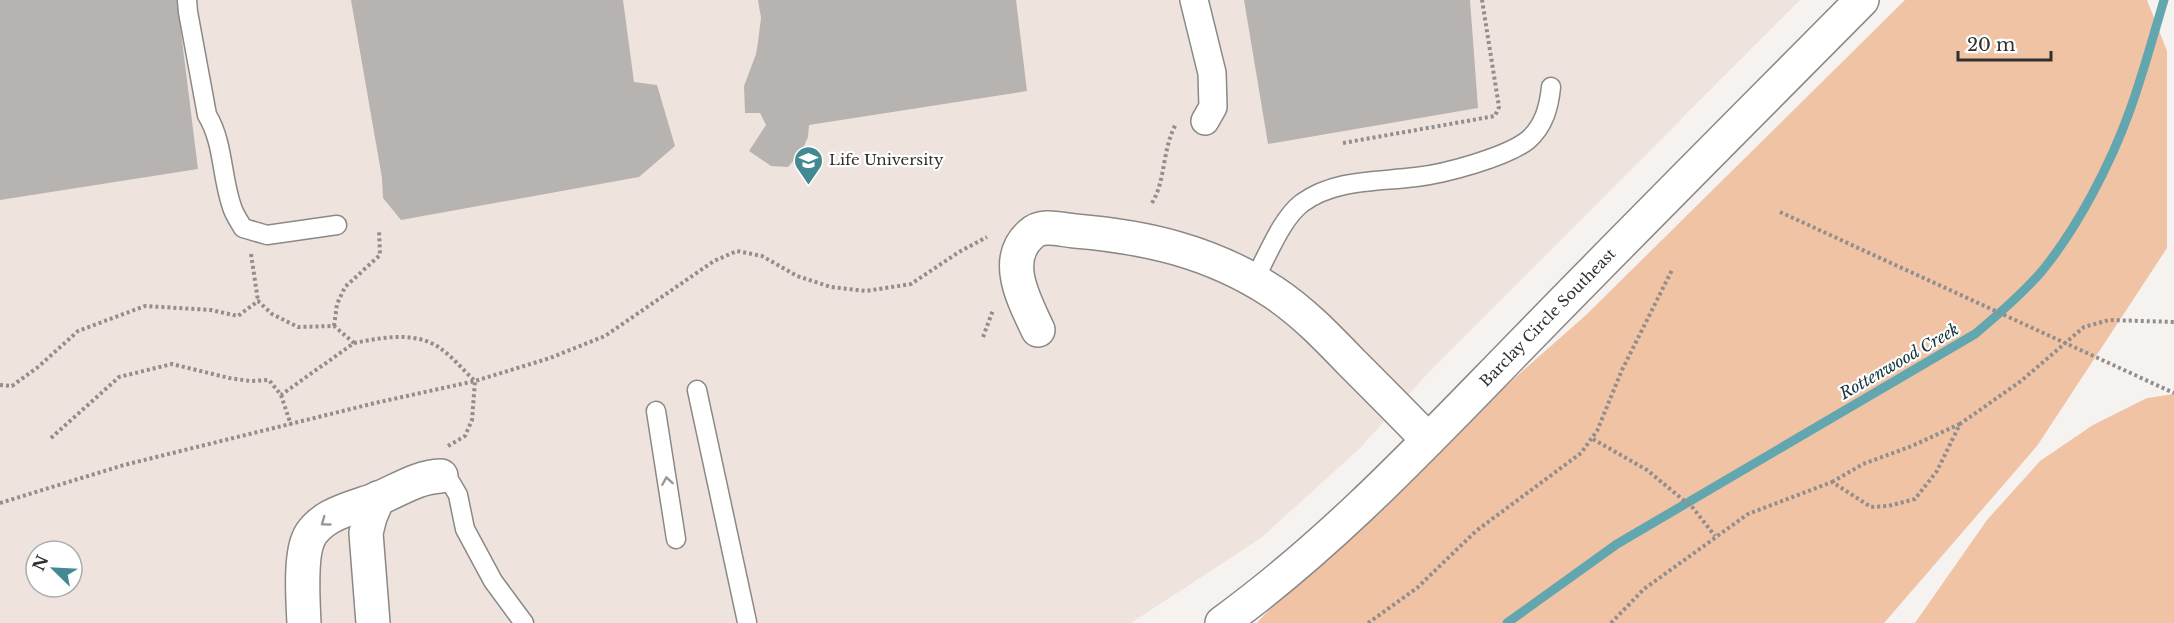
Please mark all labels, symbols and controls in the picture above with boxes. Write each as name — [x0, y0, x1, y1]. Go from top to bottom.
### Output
scale bar — [1958, 24, 2051, 62]
text: 20 m — [1967, 34, 2015, 56]
school or university icon: Life University — [792, 144, 824, 186]
place label: Life University — [829, 150, 944, 169]
street label: Barclay Circle Southeast — [1476, 244, 1620, 391]
water label: Rottenwood Creek — [1835, 319, 1962, 404]
one-way arrow — [662, 477, 674, 486]
one-way arrow — [321, 515, 332, 526]
north arrow — [24, 539, 84, 599]
text: N — [28, 552, 52, 574]

